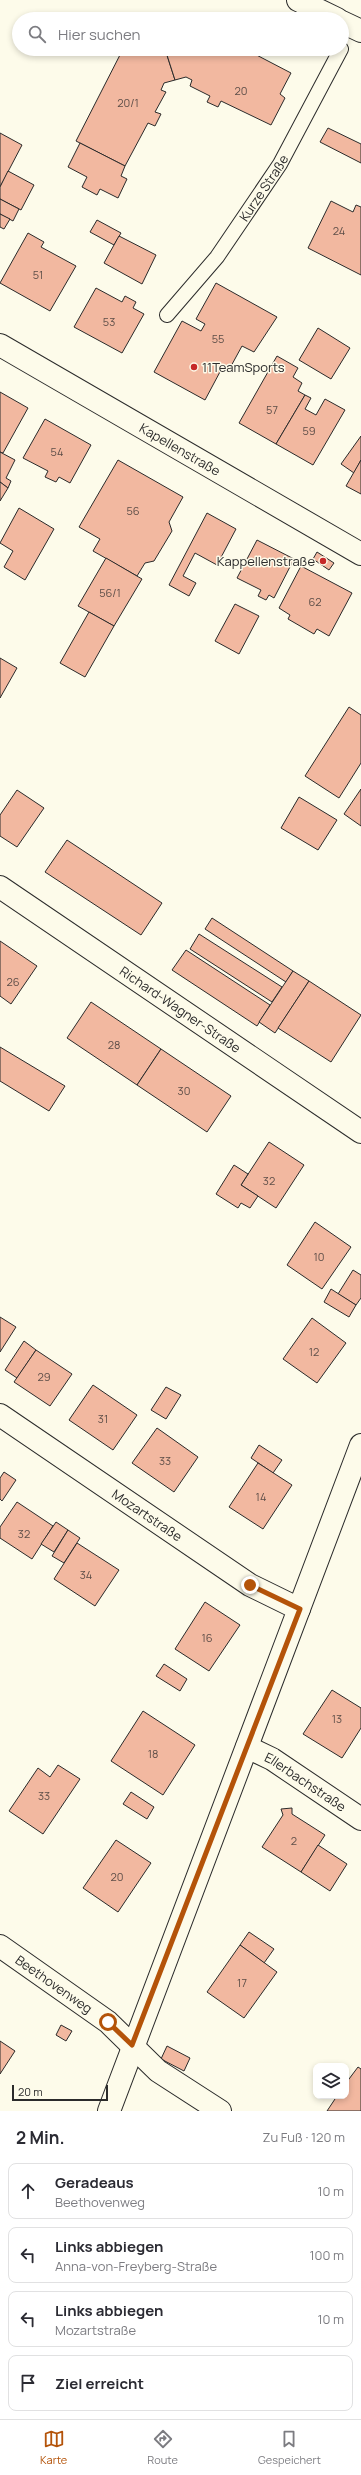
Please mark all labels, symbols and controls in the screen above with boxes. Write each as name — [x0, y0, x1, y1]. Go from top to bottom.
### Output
search box — [12, 12, 349, 56]
icon: search — [26, 23, 48, 45]
text: Hier suchen — [58, 24, 140, 45]
house number: 20 — [235, 83, 247, 98]
house number: 20/1 — [117, 95, 139, 110]
street label: Kurze Straße — [235, 151, 293, 225]
house number: 24 — [333, 223, 345, 238]
house number: 51 — [33, 267, 43, 282]
house number: 53 — [103, 314, 115, 329]
house number: 55 — [212, 331, 224, 346]
place label: 11TeamSports — [202, 358, 285, 376]
marker: 11TeamSports — [189, 362, 199, 372]
house number: 57 — [266, 402, 278, 417]
street label: Kapellenstraße — [136, 419, 224, 480]
house number: 59 — [302, 423, 316, 438]
house number: 54 — [51, 444, 63, 459]
house number: 56 — [126, 503, 140, 518]
place label: Kappellenstraße — [217, 552, 315, 570]
marker: Kappellenstraße — [318, 556, 328, 566]
house number: 56/1 — [99, 585, 121, 600]
house number: 62 — [308, 594, 322, 609]
street label: Richard-Wagner-Straße — [116, 962, 245, 1057]
house number: 26 — [6, 974, 20, 989]
house number: 28 — [108, 1037, 120, 1052]
house number: 30 — [178, 1083, 190, 1098]
house number: 32 — [263, 1173, 275, 1188]
house number: 10 — [313, 1249, 325, 1264]
house number: 12 — [309, 1344, 319, 1359]
house number: 29 — [37, 1369, 51, 1384]
house number: 31 — [98, 1411, 108, 1426]
house number: 33 — [159, 1453, 171, 1468]
street label: Mozartstraße — [109, 1485, 186, 1546]
house number: 14 — [256, 1489, 266, 1504]
house number: 32 — [18, 1526, 30, 1541]
house number: 34 — [80, 1567, 92, 1582]
route end — [241, 1576, 259, 1594]
house number: 16 — [201, 1630, 213, 1645]
house number: 13 — [332, 1711, 342, 1726]
house number: 18 — [148, 1746, 158, 1761]
street label: Ellerbachstraße — [262, 1748, 350, 1816]
house number: 33 — [38, 1788, 50, 1803]
house number: 2 — [291, 1833, 297, 1848]
house number: 20 — [111, 1869, 123, 1884]
street label: Beethovenweg — [12, 1951, 96, 2017]
house number: 17 — [237, 1975, 247, 1990]
route start — [99, 2013, 117, 2031]
map controls — [313, 2063, 349, 2099]
button: layers — [313, 2063, 349, 2099]
scale bar — [12, 2083, 108, 2102]
text: 20 m — [18, 2084, 43, 2099]
text: 2 Min. — [16, 2126, 65, 2149]
text: Zu Fuß · 120 m — [262, 2128, 345, 2146]
text: Geradeaus — [55, 2172, 134, 2193]
icon: ahead — [17, 2180, 39, 2202]
text: 10 m — [317, 2182, 344, 2200]
text: Beethovenweg — [55, 2193, 145, 2211]
text: Links abbiegen — [55, 2236, 163, 2257]
icon: left — [17, 2244, 39, 2266]
text: 100 m — [309, 2246, 344, 2264]
text: Anna-von-Freyberg-Straße — [55, 2257, 217, 2275]
text: Links abbiegen — [55, 2300, 163, 2321]
icon: left — [17, 2308, 39, 2330]
text: 10 m — [317, 2310, 344, 2328]
text: Mozartstraße — [55, 2321, 136, 2339]
icon: arrive — [17, 2372, 39, 2394]
text: Ziel erreicht — [55, 2373, 144, 2394]
tab: Karte — [40, 2428, 67, 2467]
tab: Route — [147, 2428, 178, 2467]
tab: Gespeichert — [258, 2428, 321, 2467]

